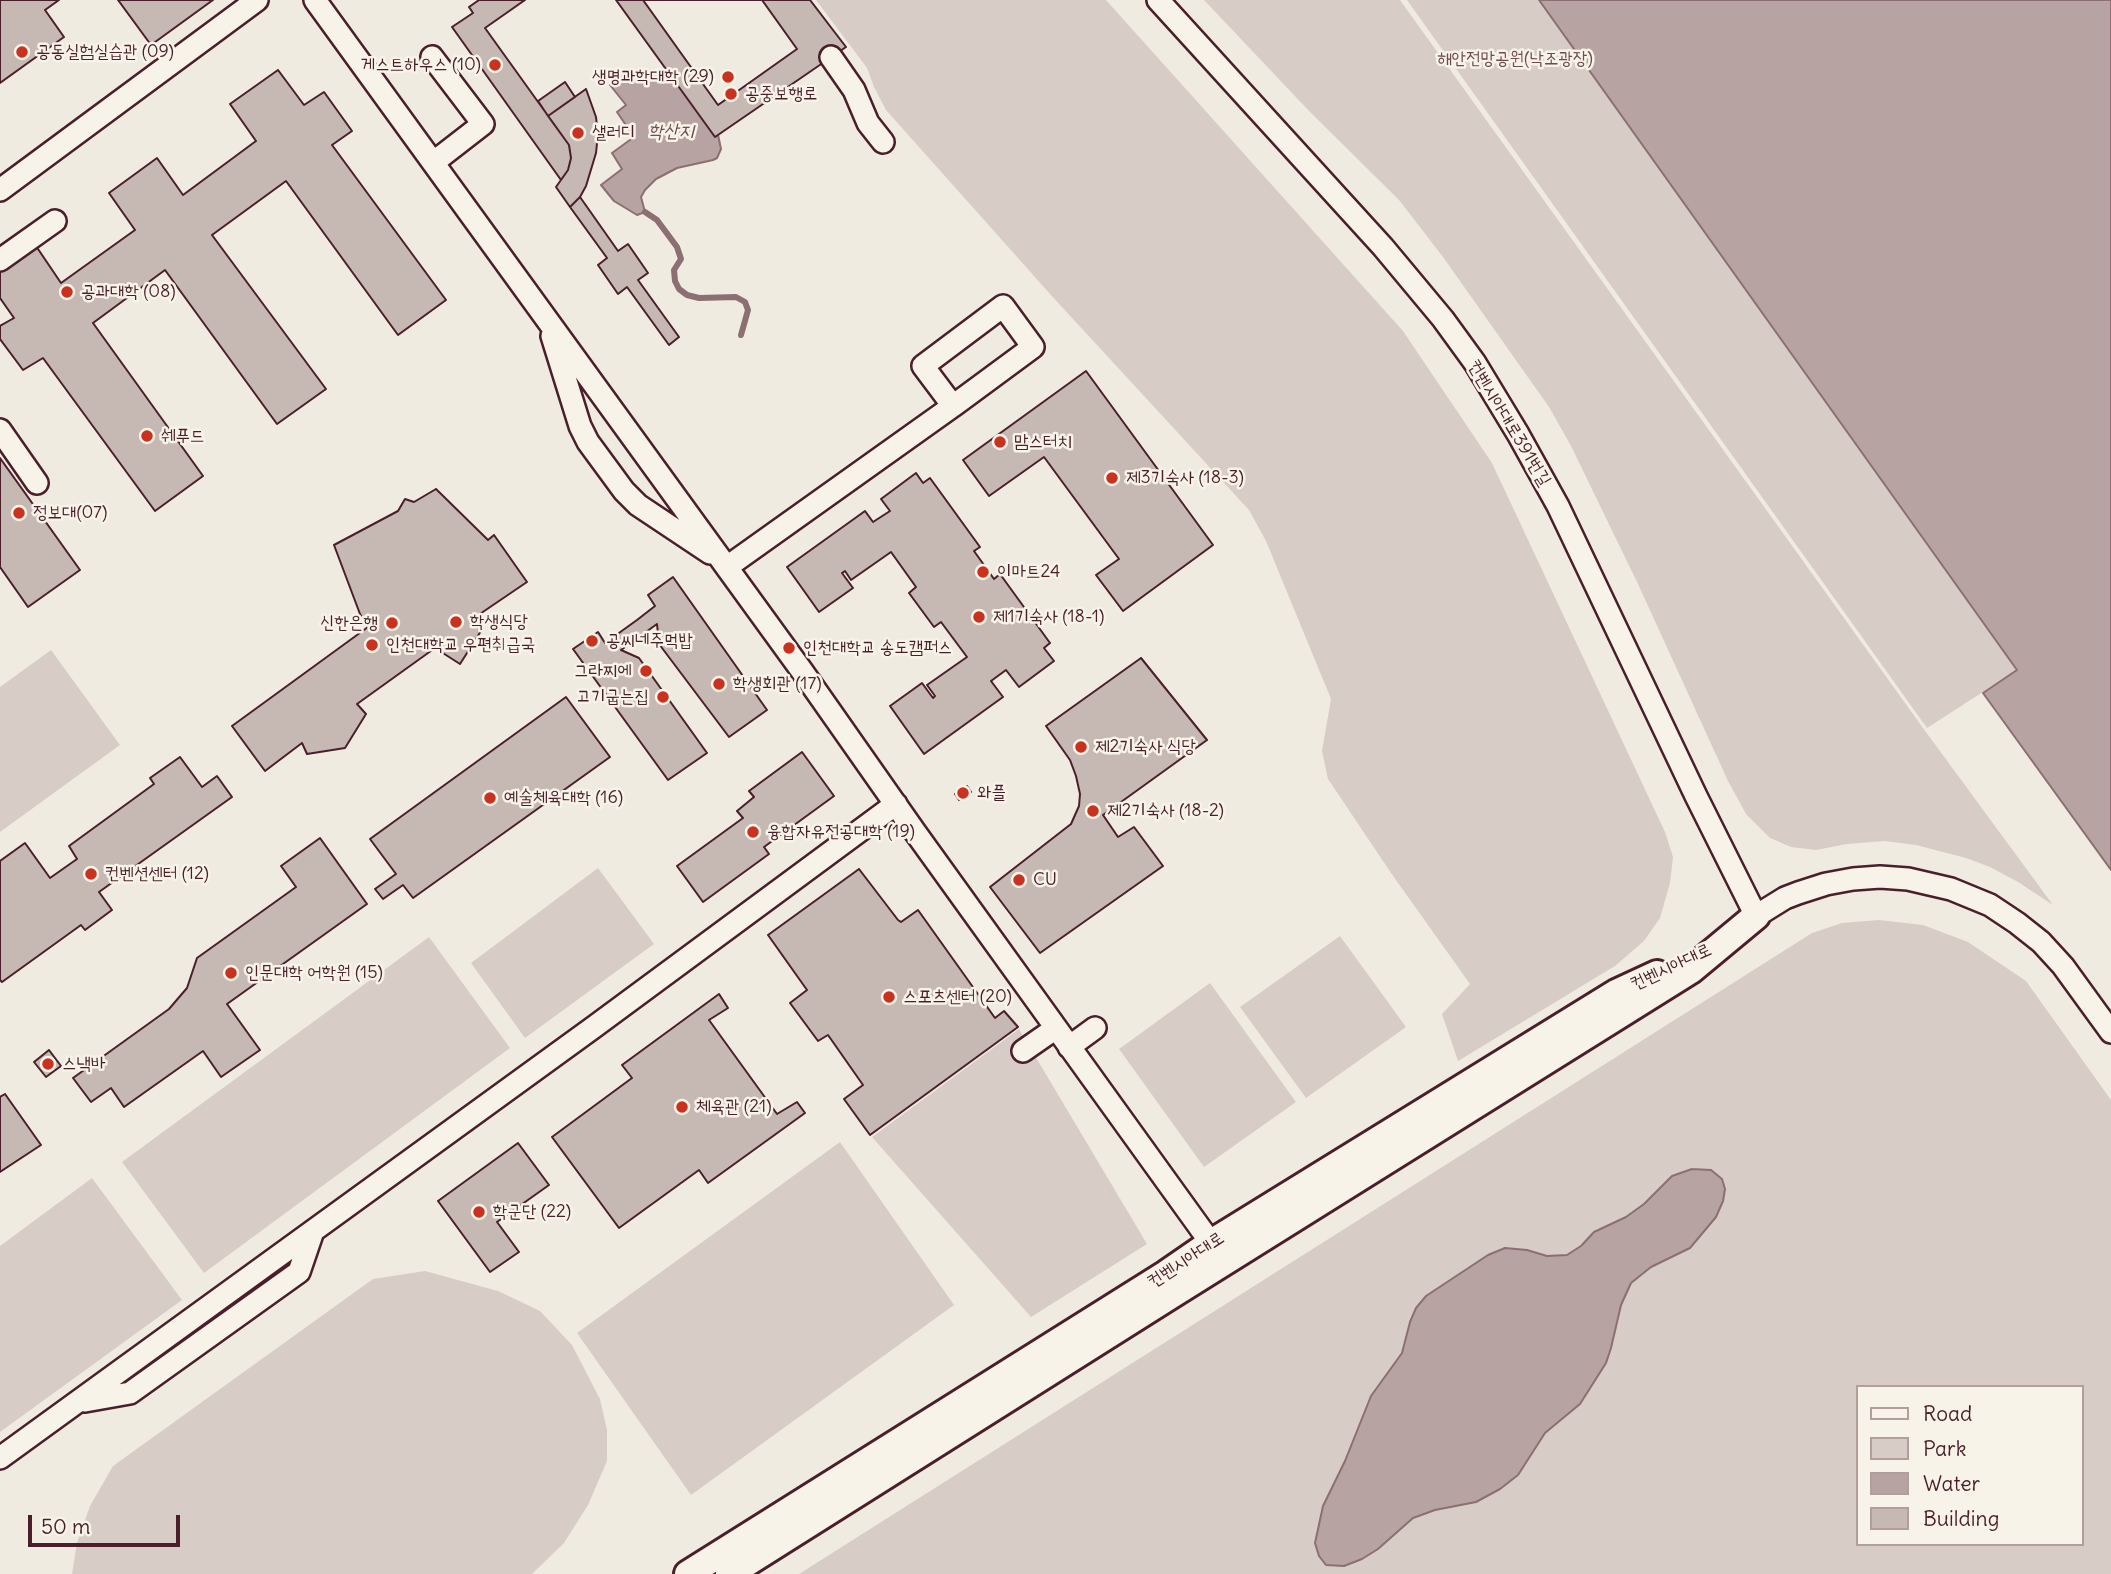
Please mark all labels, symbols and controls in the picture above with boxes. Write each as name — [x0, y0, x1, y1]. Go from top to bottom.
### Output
place label: 공동실험실습관 (09) — [36, 41, 174, 63]
marker: 공동실험실습관 (09) — [14, 44, 30, 60]
park label: 해안전망공원(낙조광장) — [1437, 48, 1593, 70]
place label: 게스트하우스 (10) — [361, 54, 481, 76]
marker: 게스트하우스 (10) — [487, 57, 503, 73]
place label: 생명과학대학 (29) — [592, 66, 714, 88]
marker: 생명과학대학 (29) — [720, 69, 736, 85]
place label: 공중보행로 — [745, 83, 817, 105]
marker: 공중보행로 — [723, 86, 739, 102]
water label: 학산지 — [648, 121, 694, 143]
place label: 샐러디 — [592, 122, 635, 144]
marker: 샐러디 — [570, 125, 586, 141]
place label: 공과대학 (08) — [81, 281, 176, 303]
marker: 공과대학 (08) — [59, 284, 75, 300]
street label: 컨벤시아대로391번길 — [1463, 356, 1555, 490]
place label: 쉐푸드 — [161, 425, 204, 447]
marker: 쉐푸드 — [139, 428, 155, 444]
place label: 맘스터치 — [1014, 431, 1072, 453]
marker: 맘스터치 — [992, 434, 1008, 450]
place label: 제3기숙사 (18-3) — [1126, 467, 1244, 489]
marker: 제3기숙사 (18-3) — [1104, 470, 1120, 486]
place label: 정보대(07) — [33, 502, 107, 524]
marker: 정보대(07) — [11, 505, 27, 521]
place label: 이마트24 — [997, 561, 1060, 583]
marker: 이마트24 — [975, 564, 991, 580]
place label: 제1기숙사 (18-1) — [993, 606, 1104, 628]
marker: 제1기숙사 (18-1) — [971, 609, 987, 625]
place label: 학생식당 — [470, 611, 528, 633]
place label: 신한은행 — [320, 612, 378, 634]
marker: 학생식당 — [448, 614, 464, 630]
marker: 신한은행 — [384, 615, 400, 631]
place label: 공씨네주먹밥 — [606, 630, 693, 652]
marker: 공씨네주먹밥 — [584, 633, 600, 649]
place label: 인천대학교 우편취급국 — [386, 634, 535, 656]
marker: 인천대학교 우편취급국 — [364, 637, 380, 653]
place label: 인천대학교 송도캠퍼스 — [803, 637, 952, 659]
marker: 인천대학교 송도캠퍼스 — [781, 640, 797, 656]
place label: 그라찌에 — [574, 660, 632, 682]
marker: 그라찌에 — [638, 663, 654, 679]
place label: 학생회관 (17) — [733, 673, 822, 695]
marker: 학생회관 (17) — [711, 676, 727, 692]
place label: 고기굽는집 — [577, 686, 649, 708]
marker: 고기굽는집 — [655, 689, 671, 705]
place label: 제2기숙사 식당 — [1095, 736, 1196, 758]
marker: 제2기숙사 식당 — [1073, 739, 1089, 755]
place label: 와플 — [977, 782, 1006, 804]
marker: 와플 — [955, 785, 971, 801]
place label: 예술체육대학 (16) — [504, 787, 623, 809]
marker: 예술체육대학 (16) — [482, 790, 498, 806]
place label: 제2기숙사 (18-2) — [1107, 800, 1224, 822]
marker: 제2기숙사 (18-2) — [1085, 803, 1101, 819]
place label: 융합자유전공대학 (19) — [767, 821, 915, 843]
marker: 융합자유전공대학 (19) — [745, 824, 761, 840]
place label: 컨벤션센터 (12) — [105, 863, 209, 885]
marker: 컨벤션센터 (12) — [83, 866, 99, 882]
place label: CU — [1033, 869, 1057, 891]
marker: CU — [1011, 872, 1027, 888]
street label: 컨벤시아대로 — [1627, 939, 1715, 995]
place label: 인문대학 어학원 (15) — [245, 962, 383, 984]
marker: 인문대학 어학원 (15) — [223, 965, 239, 981]
place label: 스포츠센터 (20) — [903, 986, 1012, 1008]
marker: 스포츠센터 (20) — [881, 989, 897, 1005]
place label: 스낵바 — [62, 1053, 105, 1075]
marker: 스낵바 — [40, 1056, 56, 1072]
place label: 체육관 (21) — [696, 1096, 772, 1118]
marker: 체육관 (21) — [674, 1099, 690, 1115]
place label: 학군단 (22) — [493, 1201, 571, 1223]
marker: 학군단 (22) — [471, 1204, 487, 1220]
street label: 컨벤시아대로 — [1144, 1227, 1228, 1293]
legend — [1856, 1385, 2083, 1546]
text: Road — [1923, 1400, 1972, 1427]
text: Park — [1923, 1435, 1966, 1462]
text: Water — [1923, 1470, 1980, 1497]
scale bar — [32, 1500, 184, 1544]
text: Building — [1923, 1505, 1999, 1532]
text: 50 m — [41, 1513, 90, 1540]

